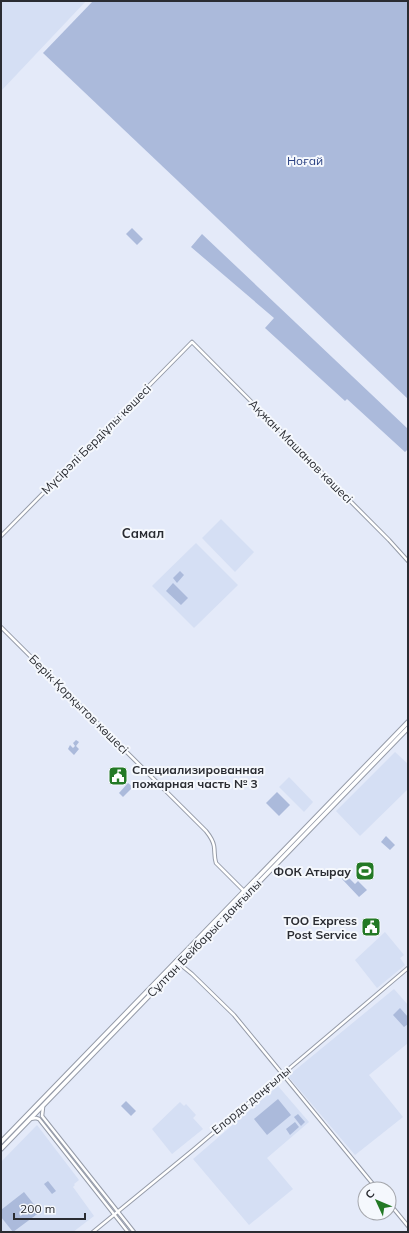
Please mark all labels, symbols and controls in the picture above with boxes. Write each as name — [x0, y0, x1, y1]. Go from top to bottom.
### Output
park label: Ноғай — [287, 153, 323, 168]
street label: Мүсірәлі Бердіұлы көшесі — [38, 381, 154, 497]
street label: Ақжан Машанов көшесі — [246, 396, 356, 506]
district label: Самал — [122, 525, 164, 541]
street label: Берік Қорқытов көшесі — [26, 651, 132, 757]
place label: Специализированная пожарная часть № 3 — [132, 762, 264, 791]
public building icon: Специализированная пожарная часть № 3 — [107, 765, 129, 787]
sports icon: ФОК Атырау — [354, 860, 376, 882]
place label: ФОК Атырау — [273, 864, 351, 879]
street label: Сұлтан Бейбарыс даңғылы — [144, 876, 264, 1000]
place label: ТОО Express Post Service — [283, 913, 357, 942]
public building icon: ТОО Express Post Service — [360, 916, 382, 938]
street label: Елорда даңғылы — [208, 1063, 294, 1137]
north arrow — [357, 1181, 397, 1221]
text: С — [362, 1186, 378, 1202]
scale bar — [14, 1195, 85, 1221]
text: 200 m — [20, 1201, 55, 1216]

